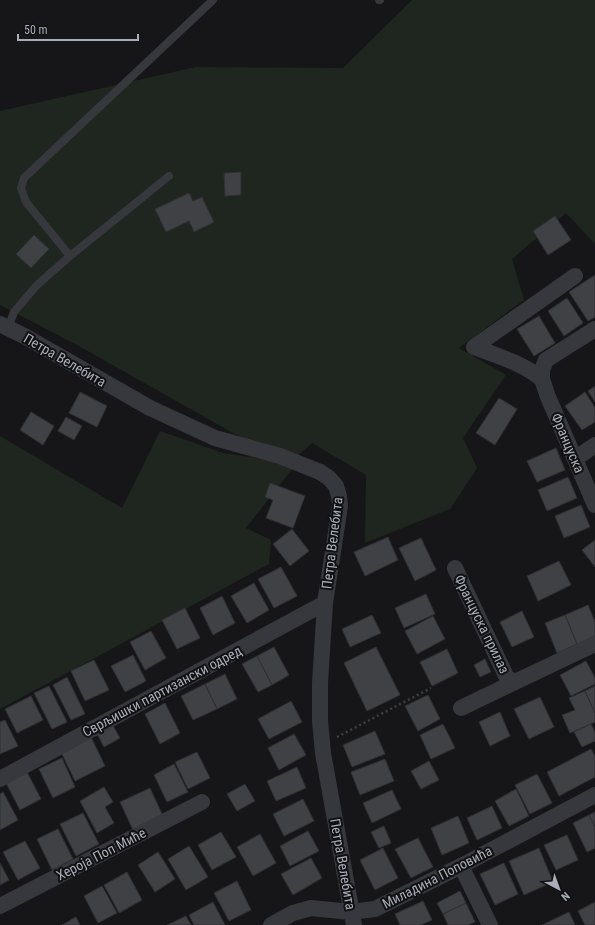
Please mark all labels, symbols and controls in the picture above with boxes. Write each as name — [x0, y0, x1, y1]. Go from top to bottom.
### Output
scale bar — [18, 16, 138, 42]
text: 50 m — [24, 23, 48, 37]
street label: Петра Велебита — [21, 330, 109, 390]
street label: Француска — [548, 411, 588, 475]
street label: Петра Велебита — [318, 496, 346, 590]
street label: Француска прилаз — [451, 572, 513, 676]
street label: Сврљишки партизански одред — [80, 642, 245, 740]
street label: Петра Велебита — [327, 817, 359, 911]
street label: Хероја Поп Миће — [54, 824, 149, 883]
street label: Миладина Поповића — [379, 842, 495, 912]
north arrow — [539, 869, 579, 909]
text: N — [558, 889, 572, 903]

